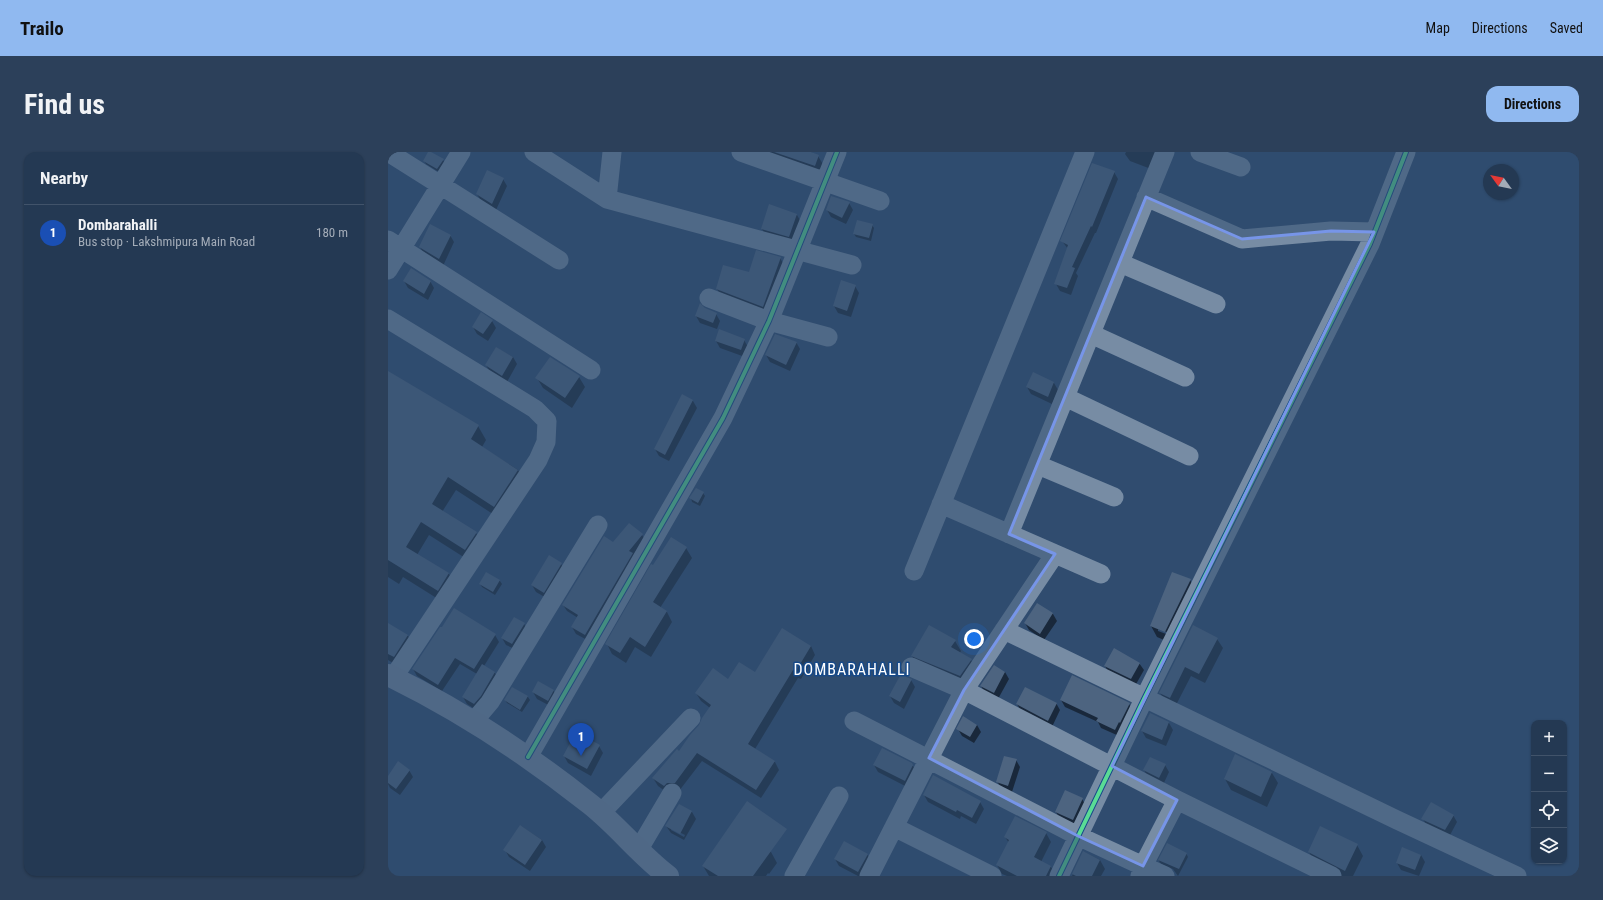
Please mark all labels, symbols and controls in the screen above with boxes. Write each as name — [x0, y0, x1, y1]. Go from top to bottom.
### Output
text: Trailo — [20, 17, 64, 40]
text: Map — [1426, 20, 1450, 36]
text: Directions — [1472, 20, 1528, 36]
text: Saved — [1550, 20, 1583, 36]
button: Directions — [1486, 86, 1579, 122]
text: Find us — [24, 88, 105, 121]
north arrow — [1483, 164, 1519, 200]
text: Nearby — [40, 168, 88, 188]
text: Dombarahalli — [78, 216, 157, 234]
text: 1 — [50, 225, 56, 240]
text: 180 m — [316, 225, 348, 240]
text: Bus stop · Lakshmipura Main Road — [78, 234, 255, 249]
your location — [964, 629, 984, 649]
district label: DOMBARAHALLI — [793, 660, 911, 679]
map controls — [1531, 720, 1567, 864]
button: + — [1531, 720, 1567, 756]
pin: 1 — [568, 723, 594, 756]
button: − — [1531, 756, 1567, 792]
button: locate — [1531, 792, 1567, 828]
button: layers — [1531, 828, 1567, 864]

